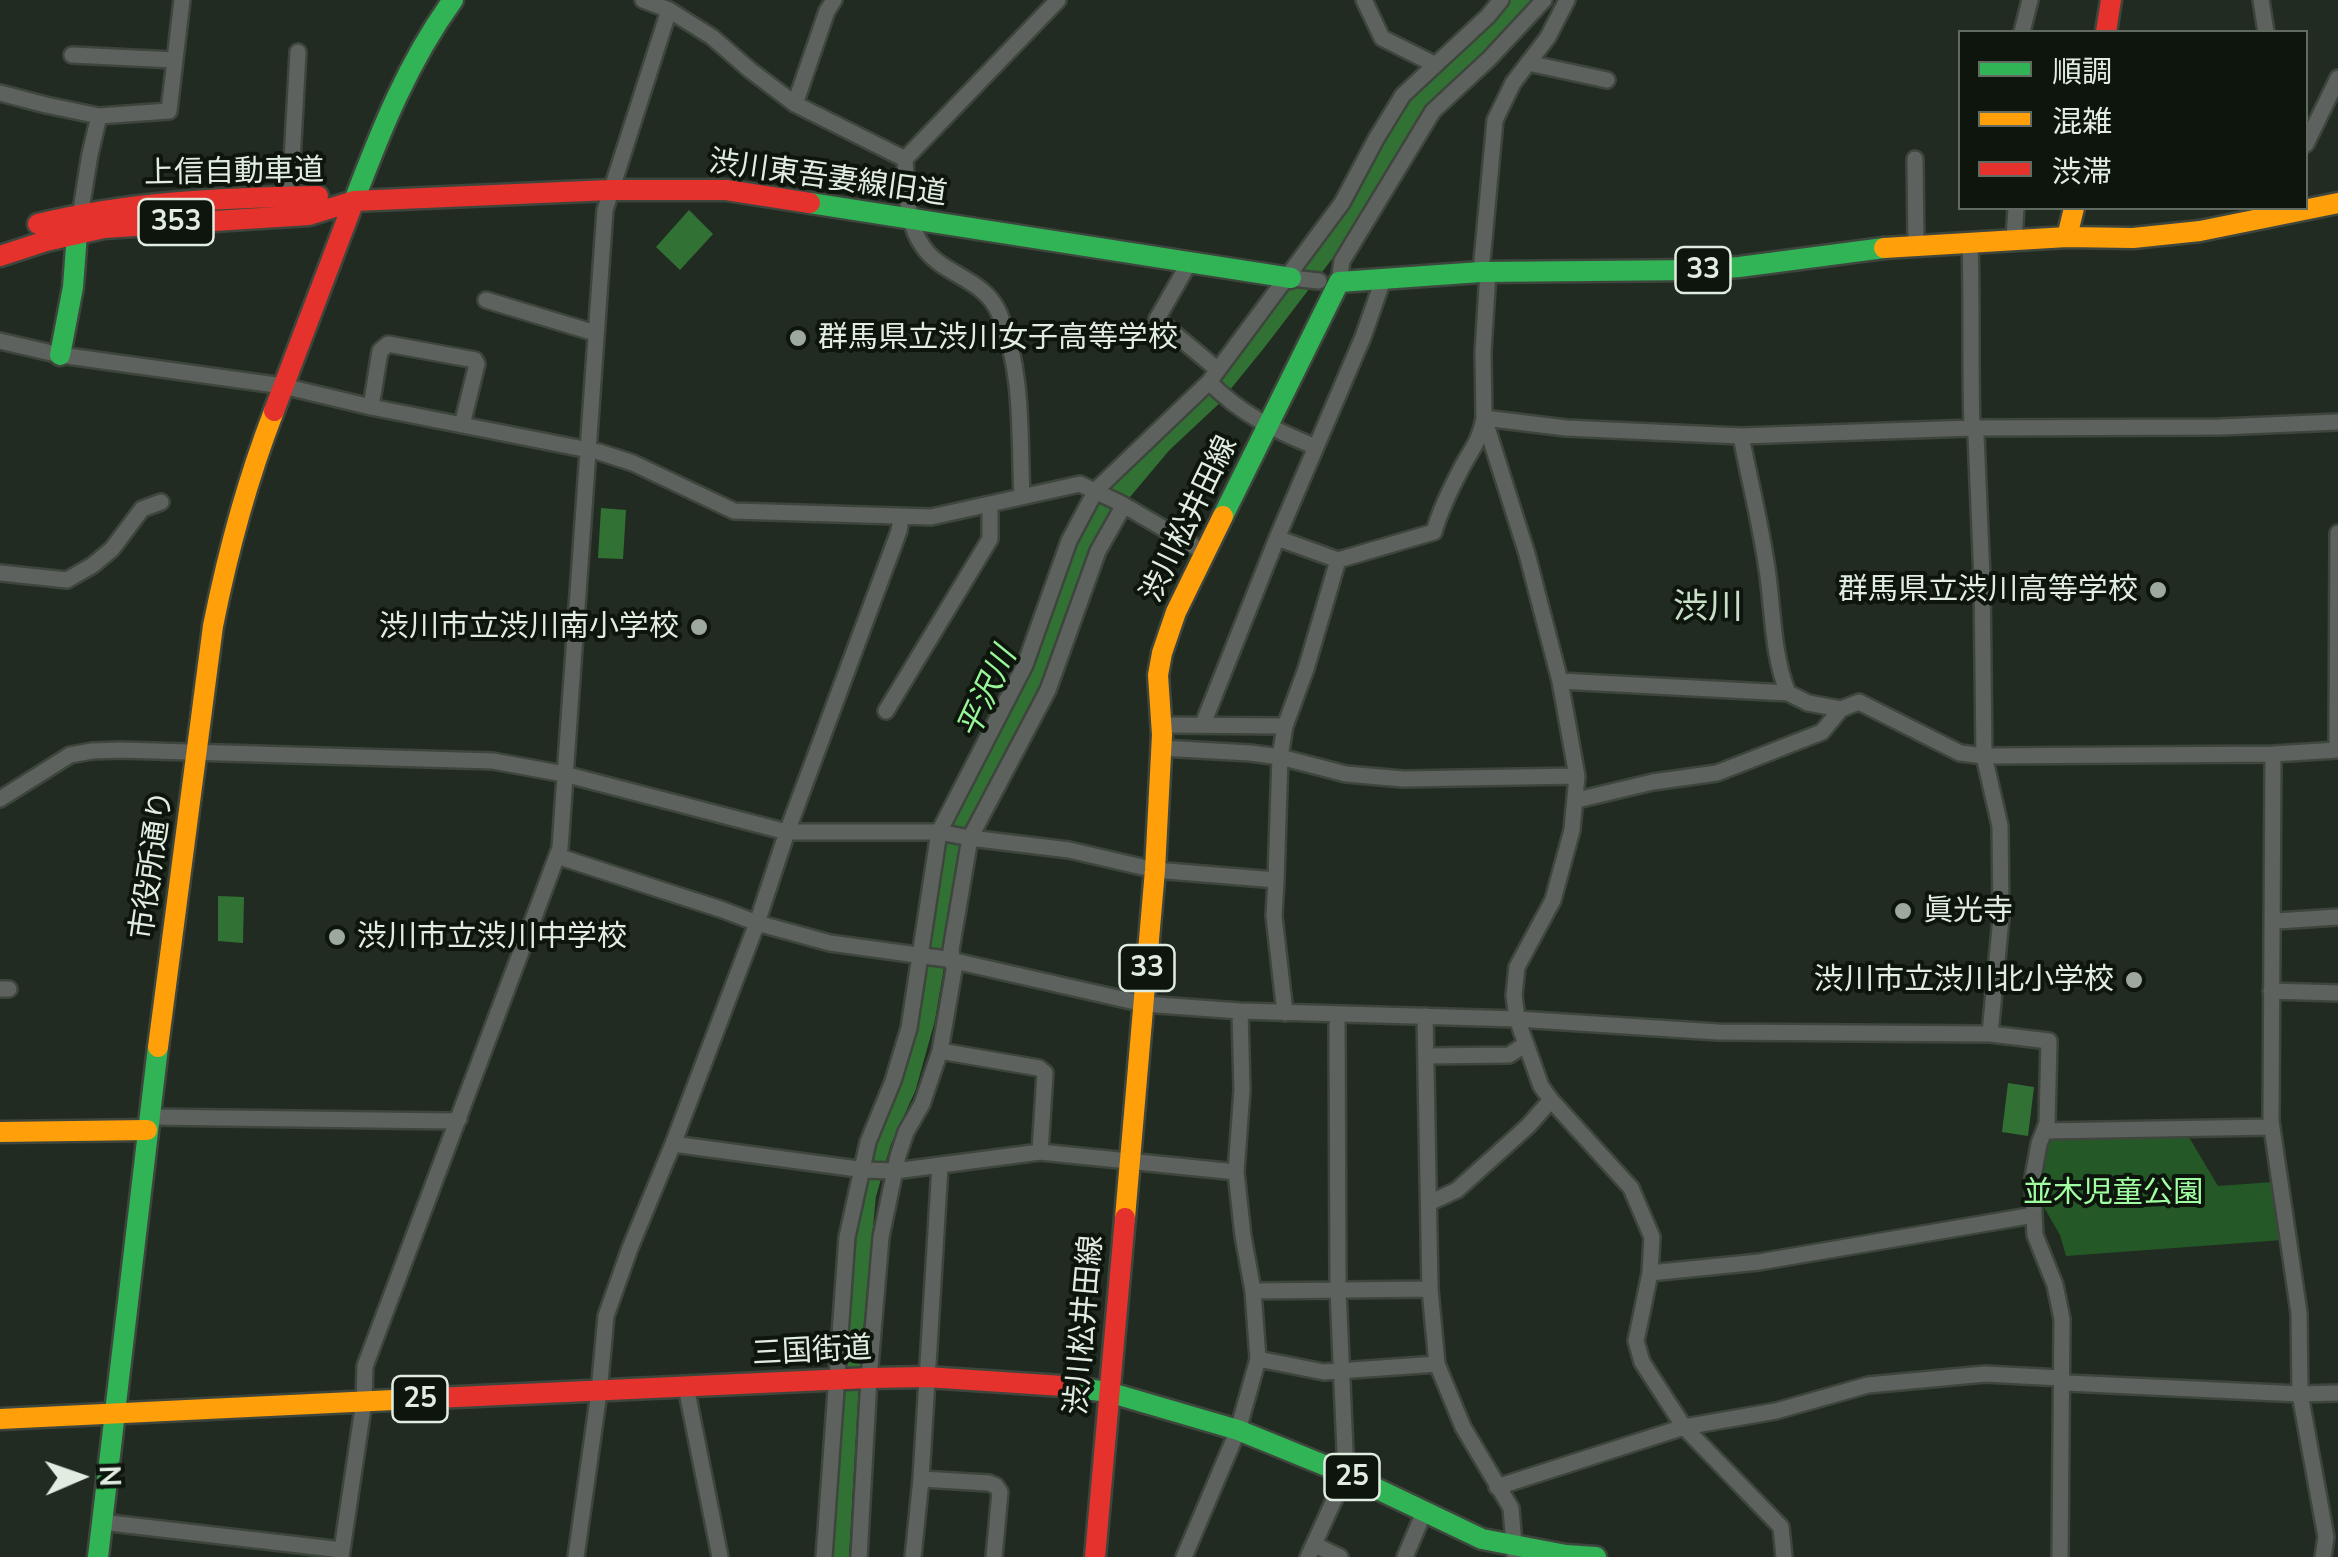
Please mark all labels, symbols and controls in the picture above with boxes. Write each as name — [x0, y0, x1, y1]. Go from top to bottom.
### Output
legend — [1958, 30, 2308, 210]
text: 順調 — [2052, 52, 2112, 90]
text: 混雑 — [2052, 102, 2112, 140]
street label: 渋川東吾妻線旧道 — [707, 143, 949, 213]
street label: 上信自動車道 — [144, 152, 324, 192]
text: 渋滞 — [2052, 152, 2112, 190]
road number: 353 — [138, 199, 214, 245]
road number: 33 — [1676, 247, 1730, 293]
place label: 群馬県立渋川女子高等学校 — [818, 320, 1178, 356]
marker: 群馬県立渋川女子高等学校 — [787, 327, 809, 349]
street label: 渋川松井田線 — [1133, 430, 1245, 608]
place label: 群馬県立渋川高等学校 — [1838, 572, 2138, 608]
marker: 群馬県立渋川高等学校 — [2147, 579, 2169, 601]
district label: 渋川 — [1673, 586, 1743, 628]
place label: 渋川市立渋川南小学校 — [379, 609, 679, 645]
marker: 渋川市立渋川南小学校 — [688, 616, 710, 638]
water label: 平沢川 — [949, 641, 1025, 745]
street label: 市役所通り — [124, 788, 180, 942]
place label: 眞光寺 — [1923, 893, 2013, 929]
marker: 眞光寺 — [1892, 900, 1914, 922]
place label: 渋川市立渋川中学校 — [357, 919, 627, 955]
marker: 渋川市立渋川中学校 — [326, 926, 348, 948]
road number: 33 — [1120, 945, 1174, 991]
place label: 渋川市立渋川北小学校 — [1814, 962, 2114, 998]
marker: 渋川市立渋川北小学校 — [2123, 969, 2145, 991]
park label: 並木児童公園 — [2023, 1175, 2203, 1211]
street label: 渋川松井田線 — [1058, 1234, 1110, 1416]
street label: 三国街道 — [751, 1330, 873, 1372]
road number: 25 — [392, 1376, 448, 1422]
north arrow — [30, 1427, 130, 1527]
road number: 25 — [1324, 1454, 1380, 1500]
text: N — [93, 1465, 128, 1487]

